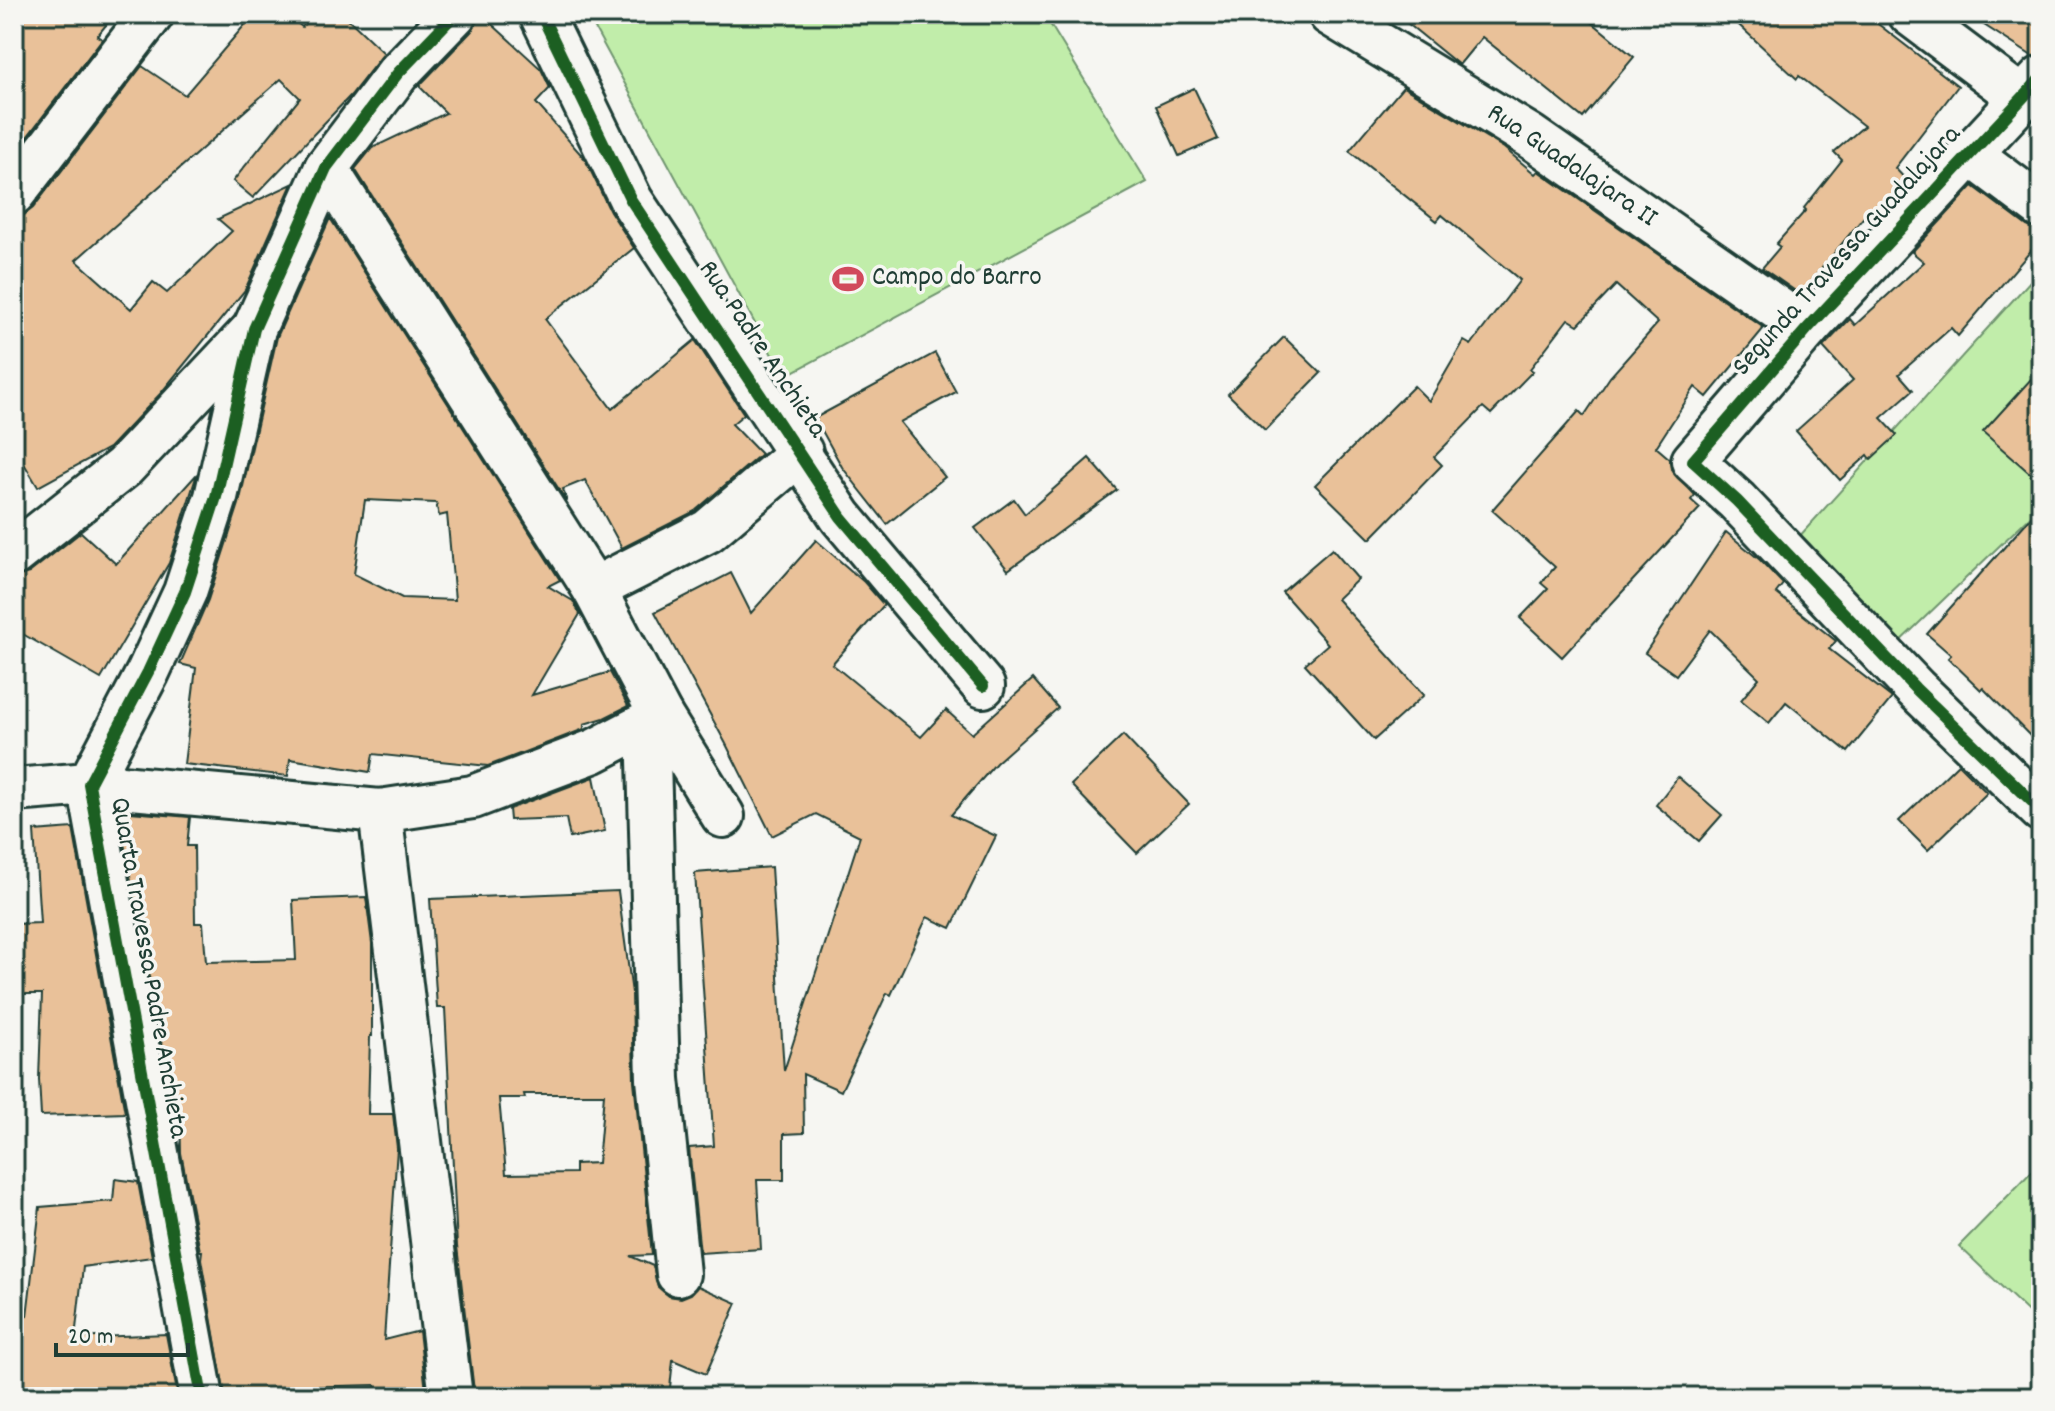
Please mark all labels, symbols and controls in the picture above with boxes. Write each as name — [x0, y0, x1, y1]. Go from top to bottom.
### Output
street label: Rua Guadalajara II — [1478, 95, 1665, 239]
street label: Segunda Travessa Guadalajara — [1724, 117, 1972, 386]
street label: Rua Padre Anchieta — [687, 253, 836, 448]
place label: Campo do Barro — [872, 259, 1042, 299]
sports icon: Campo do Barro — [831, 262, 865, 296]
street label: Quarta Travessa Padre Anchieta — [97, 795, 197, 1142]
scale bar — [56, 1307, 188, 1357]
text: 20 m — [68, 1321, 114, 1355]

